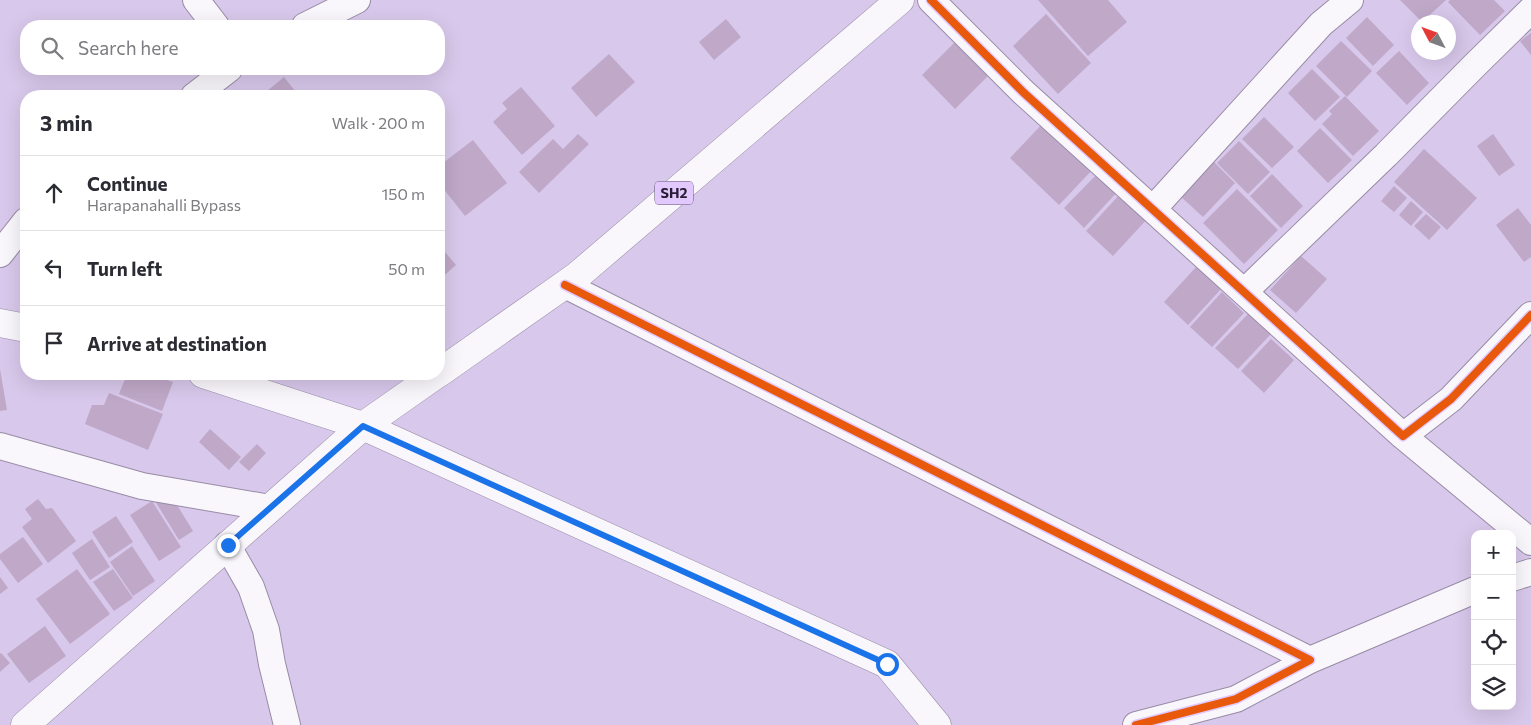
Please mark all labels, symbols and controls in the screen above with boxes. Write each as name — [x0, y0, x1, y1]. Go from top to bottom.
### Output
north arrow — [1411, 15, 1456, 60]
search box — [20, 20, 445, 75]
icon: search — [38, 34, 66, 62]
text: Search here — [78, 36, 178, 59]
text: 3 min — [40, 110, 93, 135]
text: Walk · 200 m — [332, 113, 425, 132]
text: Continue — [87, 172, 167, 195]
icon: ahead — [40, 179, 68, 207]
road number: SH2 — [655, 182, 693, 204]
text: 150 m — [382, 184, 425, 203]
text: Harapanahalli Bypass — [87, 195, 241, 214]
icon: left — [40, 254, 68, 282]
text: Turn left — [87, 257, 162, 280]
text: 50 m — [388, 259, 425, 278]
icon: arrive — [40, 329, 68, 357]
text: Arrive at destination — [87, 332, 267, 355]
map controls — [1471, 530, 1516, 710]
button: + — [1471, 530, 1516, 575]
route end — [217, 534, 240, 557]
button: − — [1471, 575, 1516, 620]
button: locate — [1471, 620, 1516, 665]
route start — [876, 653, 899, 676]
button: layers — [1471, 665, 1516, 710]

